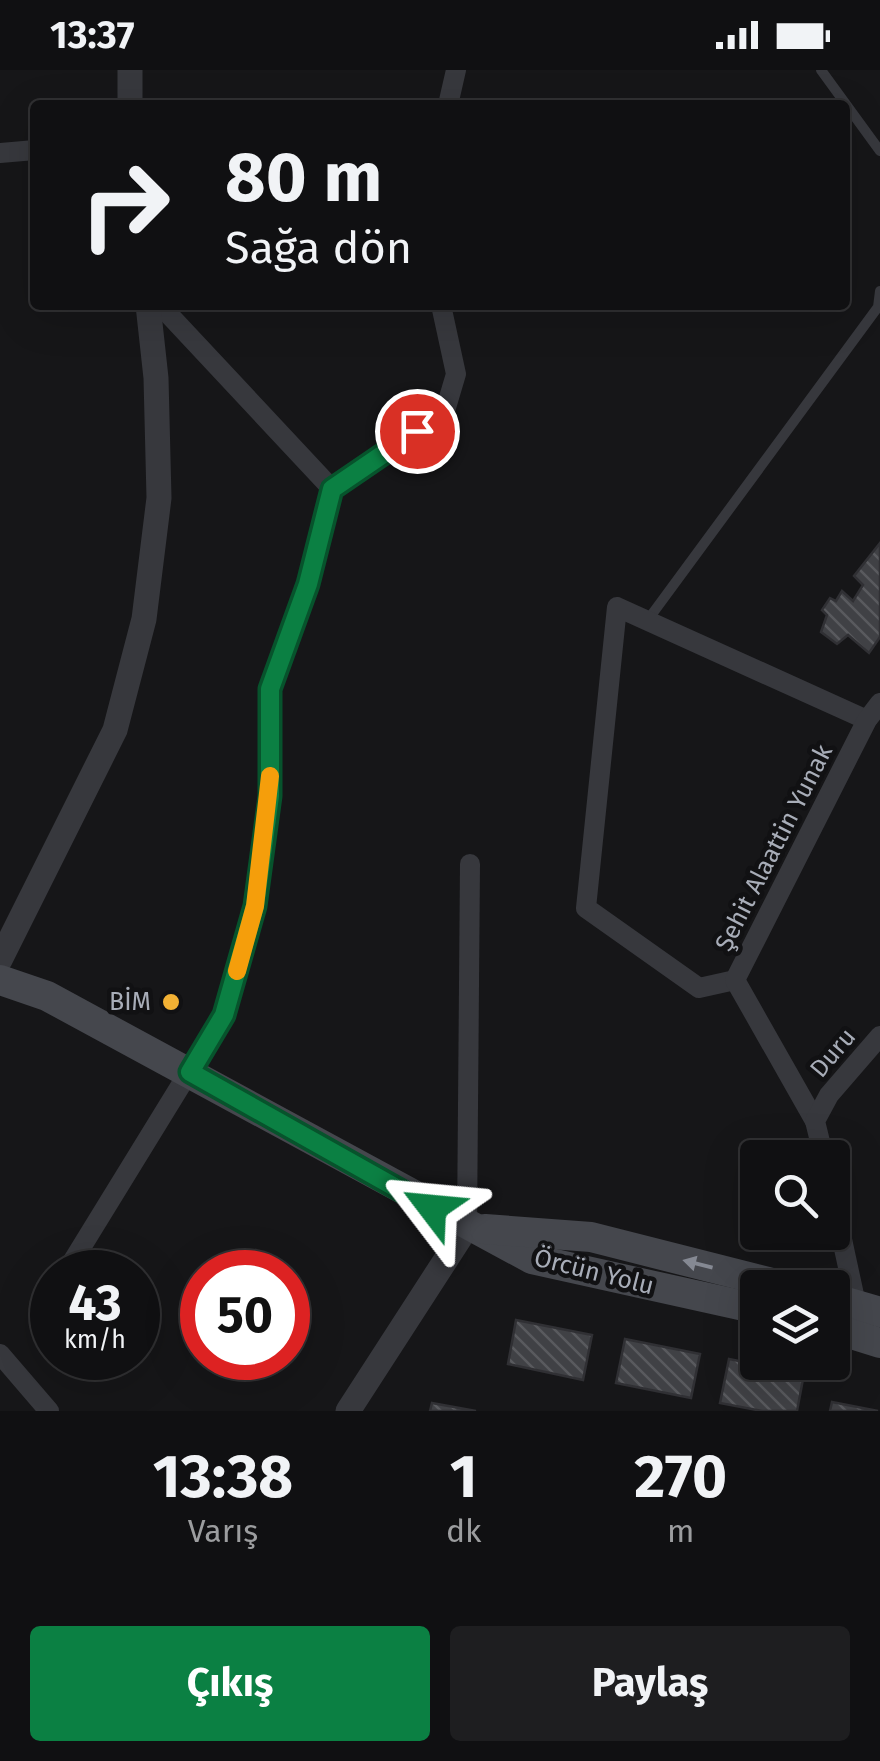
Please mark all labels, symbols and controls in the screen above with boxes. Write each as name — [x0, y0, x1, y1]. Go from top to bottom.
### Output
text: 13:37 — [50, 12, 134, 58]
text: 80 m — [225, 136, 382, 220]
icon: right — [60, 140, 190, 270]
text: Sağa dön — [225, 221, 412, 275]
pin — [375, 389, 460, 474]
icon: arrive — [390, 404, 445, 459]
street label: Şehit Alaattin Yunak — [709, 740, 839, 956]
place label: BİM — [109, 986, 151, 1017]
marker: BİM — [160, 991, 182, 1013]
street label: Duru — [804, 1022, 862, 1084]
map controls — [740, 1140, 850, 1380]
button: search — [740, 1140, 850, 1250]
position arrow — [380, 1156, 484, 1260]
street label: Örcün Yolu — [531, 1242, 657, 1301]
speed limit sign: 50 — [180, 1250, 310, 1380]
one-way arrow — [682, 1255, 713, 1271]
button: layers — [740, 1270, 850, 1380]
text: 43 — [68, 1273, 122, 1333]
text: km/h — [64, 1325, 126, 1355]
text: 13:38 — [153, 1441, 293, 1513]
text: 1 — [450, 1441, 478, 1513]
text: 270 — [634, 1441, 727, 1513]
text: Varış — [188, 1512, 258, 1550]
text: dk — [446, 1512, 482, 1550]
text: m — [667, 1512, 694, 1550]
button: Çıkış — [30, 1626, 430, 1741]
button: Paylaş — [450, 1626, 850, 1741]

